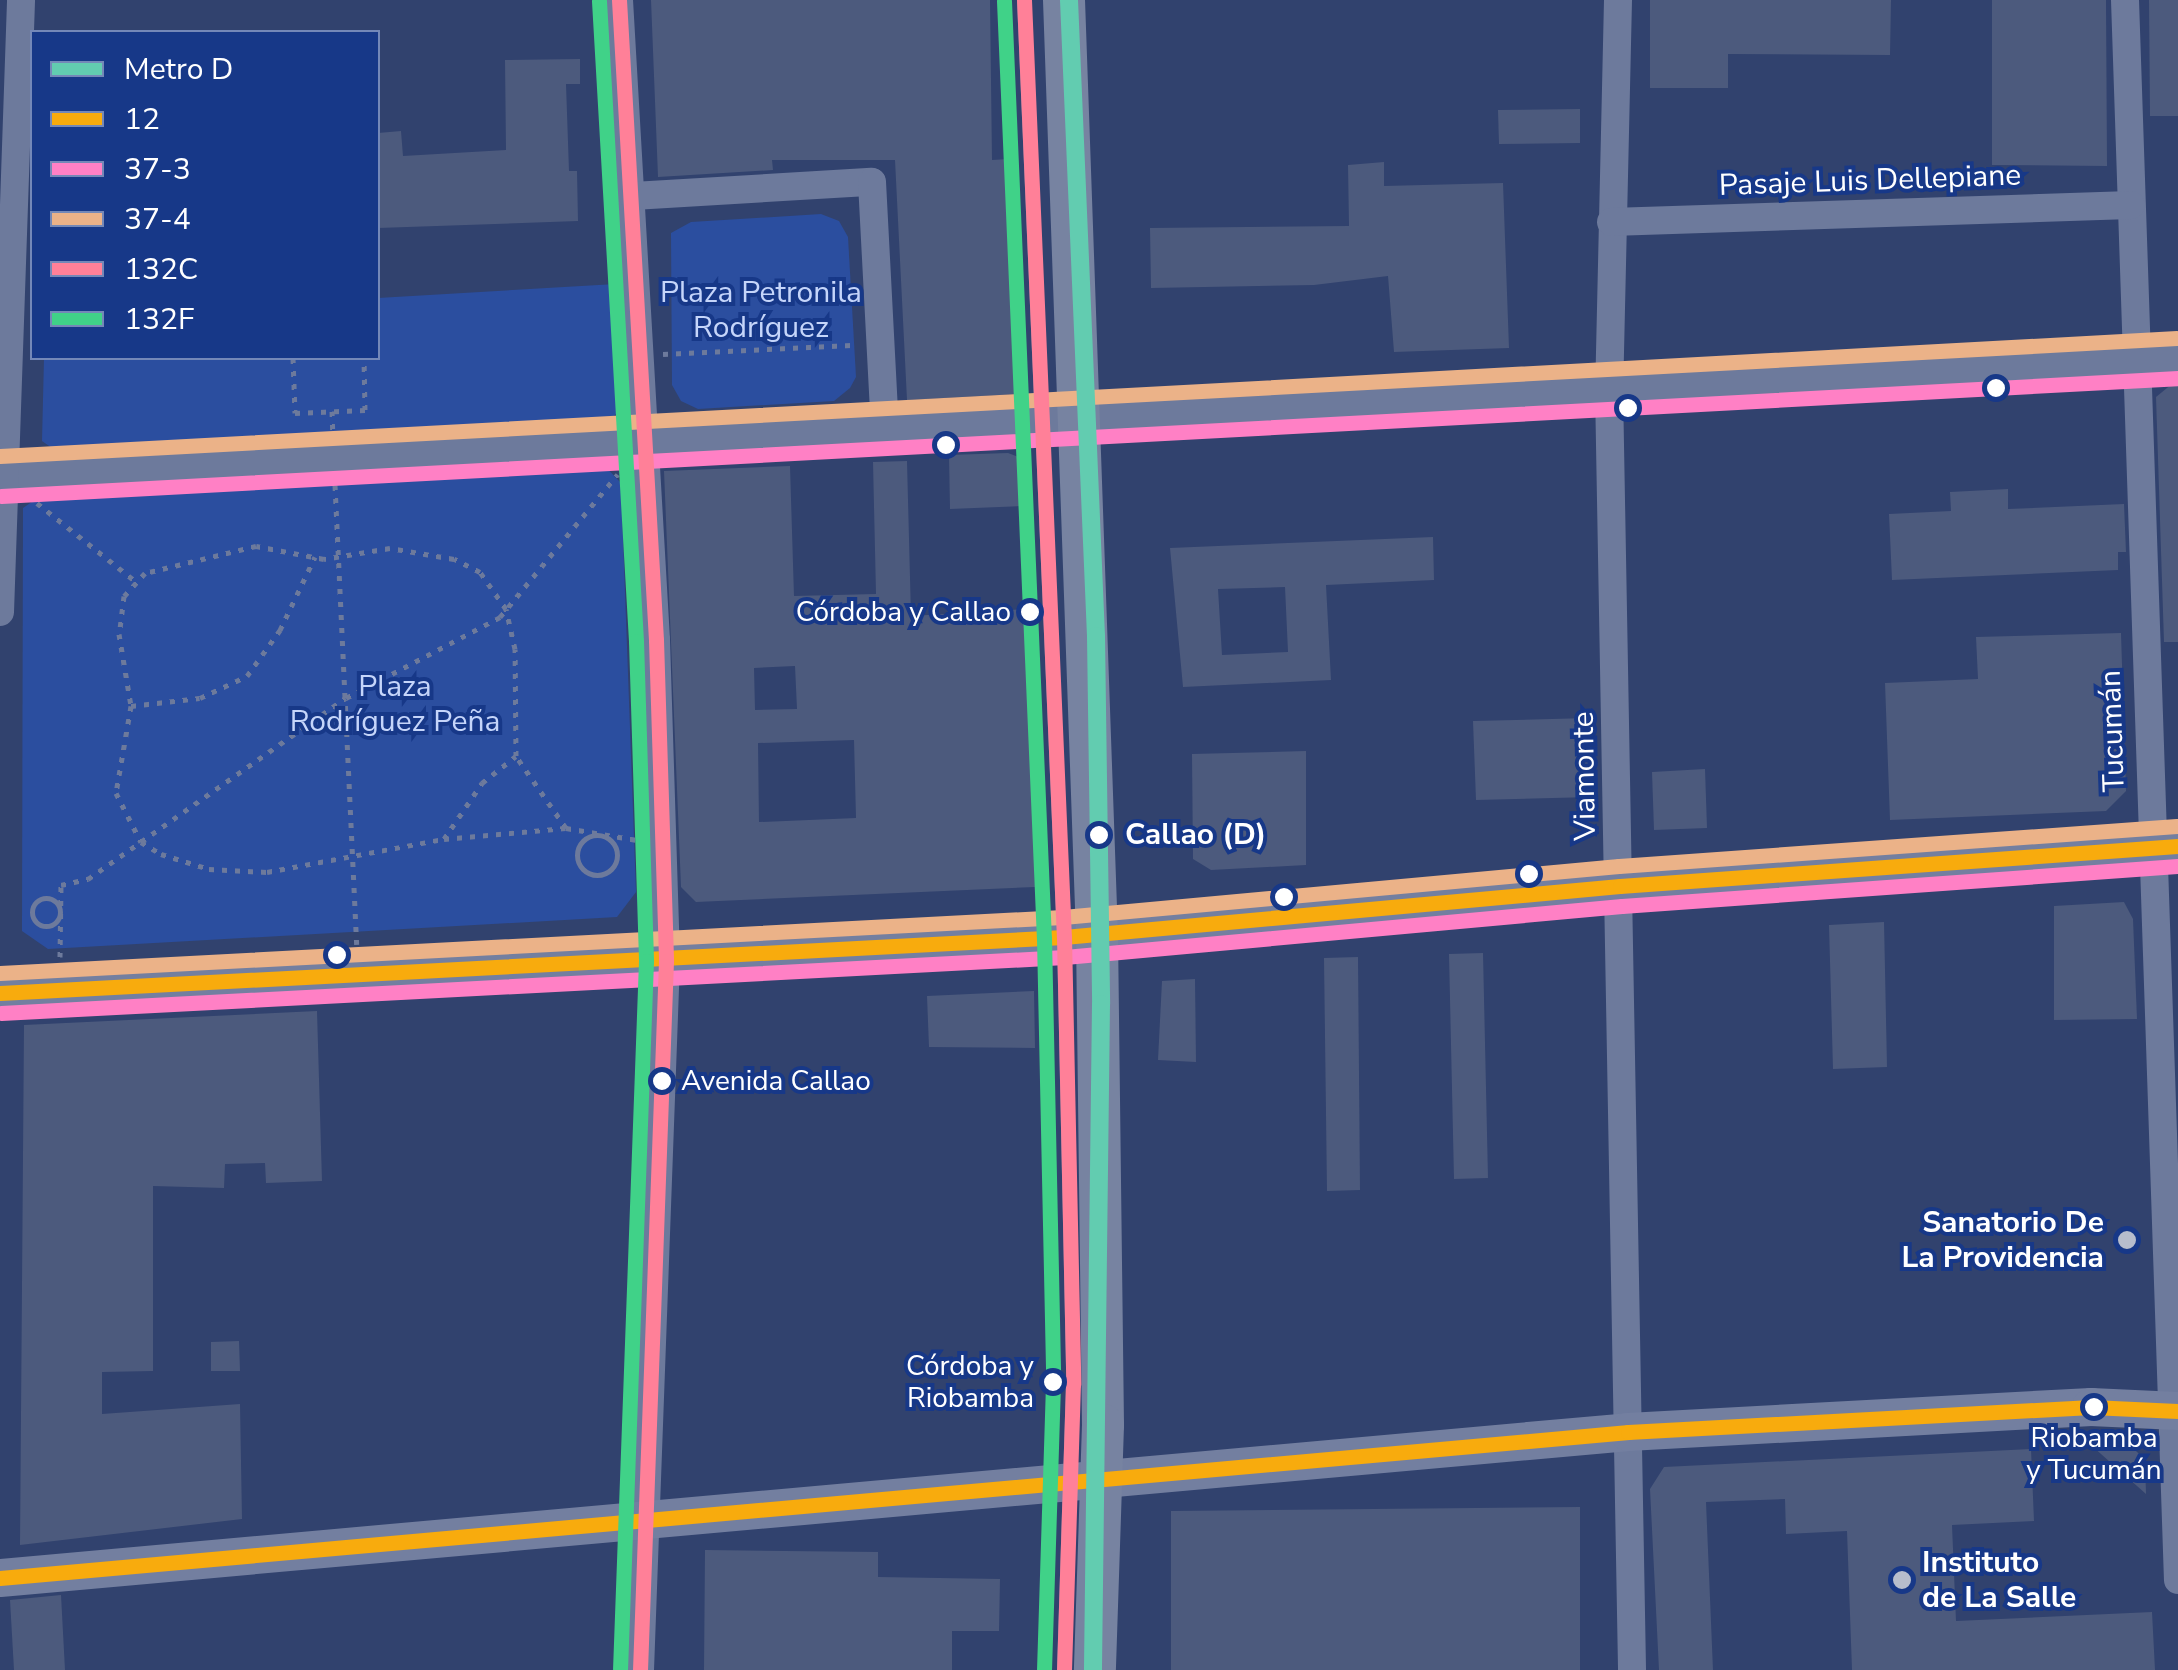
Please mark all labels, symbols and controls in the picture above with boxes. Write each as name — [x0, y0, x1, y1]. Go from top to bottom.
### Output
legend — [30, 30, 380, 360]
text: Metro D — [124, 49, 233, 90]
text: 12 — [124, 99, 160, 140]
text: 37-3 — [124, 149, 191, 190]
street label: Pasaje Luis Dellepiane — [1718, 158, 2022, 204]
text: 37-4 — [124, 199, 191, 240]
text: 132C — [124, 249, 198, 290]
park label: Plaza Petronila Rodríguez — [660, 275, 862, 346]
text: 132F — [124, 299, 194, 340]
unlabelled marker — [1986, 378, 2006, 398]
unlabelled marker — [1618, 398, 1638, 418]
unlabelled marker — [936, 435, 956, 455]
place label: Córdoba y Callao — [796, 595, 1011, 629]
marker: Córdoba y Callao — [1020, 602, 1040, 622]
park label: Plaza Rodríguez Peña — [290, 669, 500, 740]
street label: Tucumán — [2093, 669, 2133, 793]
street label: Viamonte — [1566, 711, 1604, 841]
place label: Callao (D) — [1125, 817, 1266, 853]
marker: Callao (D) — [1082, 818, 1116, 852]
unlabelled marker — [1519, 864, 1539, 884]
unlabelled marker — [1274, 887, 1294, 907]
unlabelled marker — [327, 945, 347, 965]
place label: Avenida Callao — [681, 1064, 871, 1098]
marker: Avenida Callao — [652, 1071, 672, 1091]
place label: Sanatorio De La Providencia — [1901, 1205, 2104, 1276]
marker: Sanatorio De La Providencia — [2114, 1227, 2140, 1253]
place label: Córdoba y Riobamba — [906, 1349, 1034, 1415]
marker: Córdoba y Riobamba — [1043, 1372, 1063, 1392]
marker: Riobamba y Tucumán — [2084, 1397, 2104, 1417]
place label: Riobamba y Tucumán — [2026, 1421, 2162, 1487]
place label: Instituto de La Salle — [1922, 1545, 2076, 1616]
marker: Instituto de La Salle — [1891, 1569, 1913, 1591]

